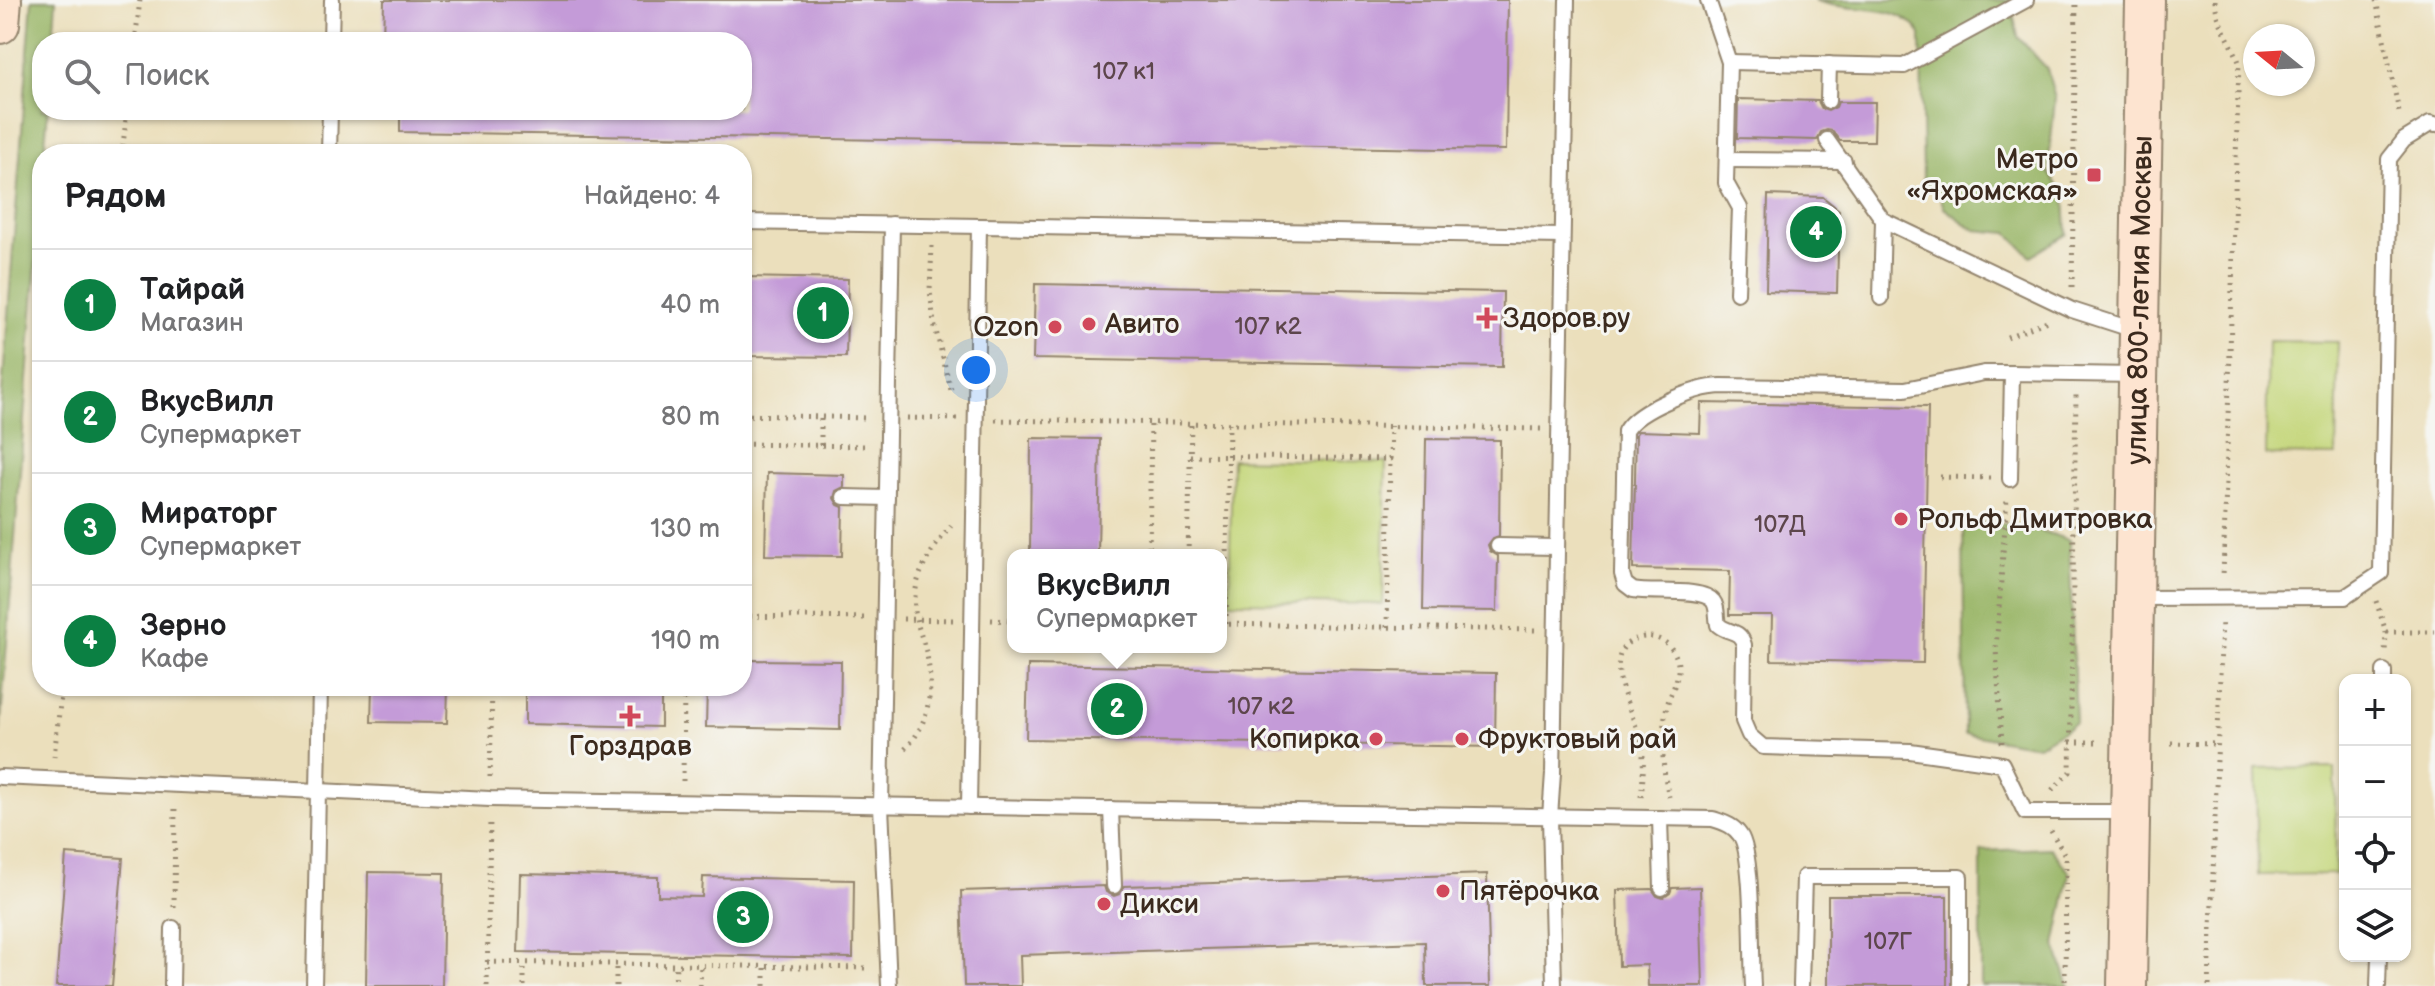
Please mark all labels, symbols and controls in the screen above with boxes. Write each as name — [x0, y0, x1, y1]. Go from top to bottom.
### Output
north arrow — [2243, 24, 2315, 96]
search box — [32, 32, 752, 120]
icon: search — [60, 54, 104, 98]
house number: 107 к1 — [1093, 57, 1155, 86]
text: Поиск — [124, 58, 210, 94]
street label: улица 800-летия Москвы — [2120, 135, 2159, 465]
place label: Метро «Яхромская» — [1906, 143, 2078, 208]
marker: Метро «Яхромская» — [2085, 166, 2103, 184]
text: Рядом — [64, 176, 166, 217]
text: Найдено: 4 — [584, 181, 720, 212]
pin: 4 — [1790, 202, 1842, 262]
text: Тайрай — [140, 272, 245, 308]
pin: 1 — [797, 283, 849, 343]
text: 1 — [85, 290, 95, 321]
text: 40 m — [660, 290, 720, 321]
place label: Здоров.ру — [1503, 302, 1630, 335]
text: Магазин — [140, 308, 244, 339]
place label: Авито — [1104, 308, 1179, 341]
marker: Здоров.ру — [1478, 309, 1496, 327]
place label: Ozon — [973, 311, 1039, 344]
house number: 107 к2 — [1234, 312, 1302, 341]
marker: Авито — [1080, 315, 1098, 333]
marker: Ozon — [1046, 318, 1064, 336]
your location — [956, 350, 996, 390]
text: ВкусВилл — [140, 384, 274, 420]
text: 2 — [82, 402, 98, 433]
text: 80 m — [661, 402, 720, 433]
text: Супермаркет — [140, 420, 301, 451]
text: Мираторг — [140, 496, 277, 532]
place label: Рольф Дмитровка — [1917, 503, 2153, 536]
house number: 107Д — [1754, 510, 1806, 539]
marker: Рольф Дмитровка — [1892, 510, 1910, 528]
text: 3 — [82, 514, 98, 545]
text: 130 m — [650, 514, 720, 545]
text: Супермаркет — [140, 532, 301, 563]
popup — [1007, 549, 1227, 653]
text: ВкусВилл — [1036, 568, 1171, 604]
text: Супермаркет — [1036, 604, 1198, 635]
text: Зерно — [140, 608, 227, 644]
text: 4 — [82, 626, 98, 657]
text: 190 m — [651, 626, 720, 657]
text: Кафе — [140, 644, 208, 675]
map controls — [2339, 674, 2411, 962]
button: + — [2339, 674, 2411, 746]
pin: 2 — [1091, 679, 1143, 739]
house number: 107 к2 — [1227, 692, 1295, 721]
marker: Горздрав — [621, 707, 639, 725]
place label: Копирка — [1249, 723, 1360, 756]
place label: Фруктовый рай — [1478, 723, 1677, 756]
place label: Горздрав — [568, 730, 692, 763]
marker: Копирка — [1367, 730, 1385, 748]
marker: Фруктовый рай — [1453, 730, 1471, 748]
button: − — [2339, 746, 2411, 818]
button: locate — [2339, 818, 2411, 890]
place label: Пятёрочка — [1459, 875, 1600, 908]
marker: Пятёрочка — [1434, 882, 1452, 900]
pin: 3 — [717, 887, 769, 947]
place label: Дикси — [1120, 888, 1199, 921]
button: layers — [2339, 890, 2411, 962]
marker: Дикси — [1095, 895, 1113, 913]
house number: 107Г — [1864, 927, 1912, 956]

